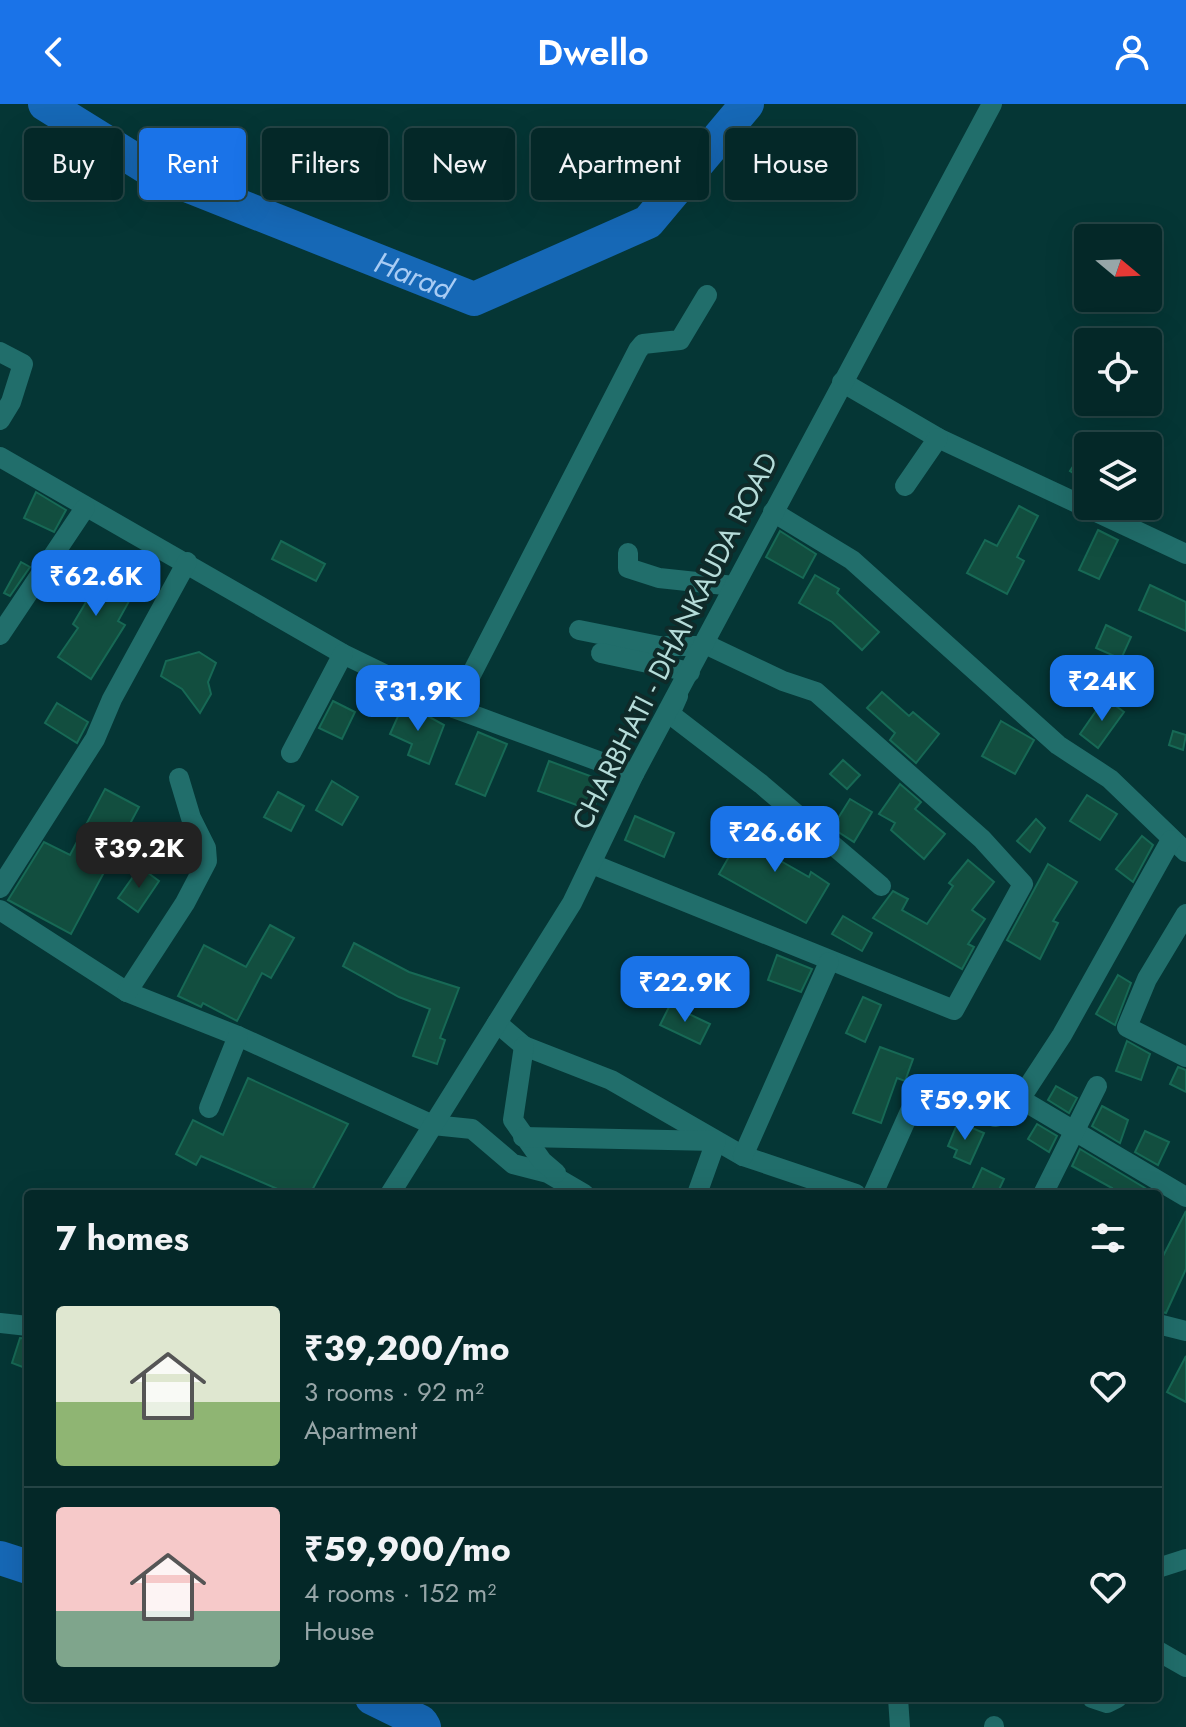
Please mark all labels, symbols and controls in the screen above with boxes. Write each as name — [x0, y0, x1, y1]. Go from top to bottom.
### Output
text: Dwello — [537, 26, 649, 78]
icon: back — [32, 30, 76, 74]
icon: person — [1110, 30, 1154, 74]
chip: Buy — [24, 128, 123, 200]
chip: Rent — [139, 128, 246, 200]
chip: Filters — [262, 128, 388, 200]
chip: New — [404, 128, 515, 200]
chip: Apartment — [531, 128, 709, 200]
chip: House — [725, 128, 856, 200]
north arrow — [1074, 224, 1162, 312]
map controls — [1074, 224, 1162, 520]
water label: Harad — [368, 240, 461, 311]
button: locate — [1074, 328, 1162, 416]
button: layers — [1074, 432, 1162, 520]
street label: CHARBHATI - DHANKAUDA ROAD — [562, 445, 788, 837]
pin: ₹62.6K — [31, 550, 161, 618]
text: ₹62.6K — [49, 557, 143, 595]
pin: ₹24K — [1055, 655, 1149, 723]
text: ₹24K — [1068, 662, 1136, 700]
pin: ₹31.9K — [353, 665, 483, 733]
text: ₹31.9K — [374, 672, 462, 710]
pin: ₹26.6K — [710, 806, 840, 874]
text: ₹26.6K — [728, 813, 822, 851]
pin: ₹39.2K — [74, 822, 204, 890]
text: ₹39.2K — [94, 829, 184, 867]
pin: ₹22.9K — [620, 956, 750, 1024]
text: ₹22.9K — [639, 963, 731, 1001]
pin: ₹59.9K — [900, 1074, 1030, 1142]
text: ₹59.9K — [919, 1081, 1011, 1119]
text: 7 homes — [56, 1214, 189, 1263]
icon: filters — [1086, 1216, 1130, 1260]
text: ₹39,200/mo — [304, 1324, 510, 1373]
icon: home — [120, 1338, 216, 1434]
icon: heart — [1086, 1364, 1130, 1408]
text: 3 rooms · 92 m² — [304, 1373, 484, 1411]
text: Apartment — [304, 1411, 417, 1449]
text: ₹59,900/mo — [304, 1525, 511, 1574]
icon: home — [120, 1539, 216, 1635]
icon: heart — [1086, 1565, 1130, 1609]
text: 4 rooms · 152 m² — [304, 1574, 496, 1612]
text: House — [304, 1612, 374, 1650]

